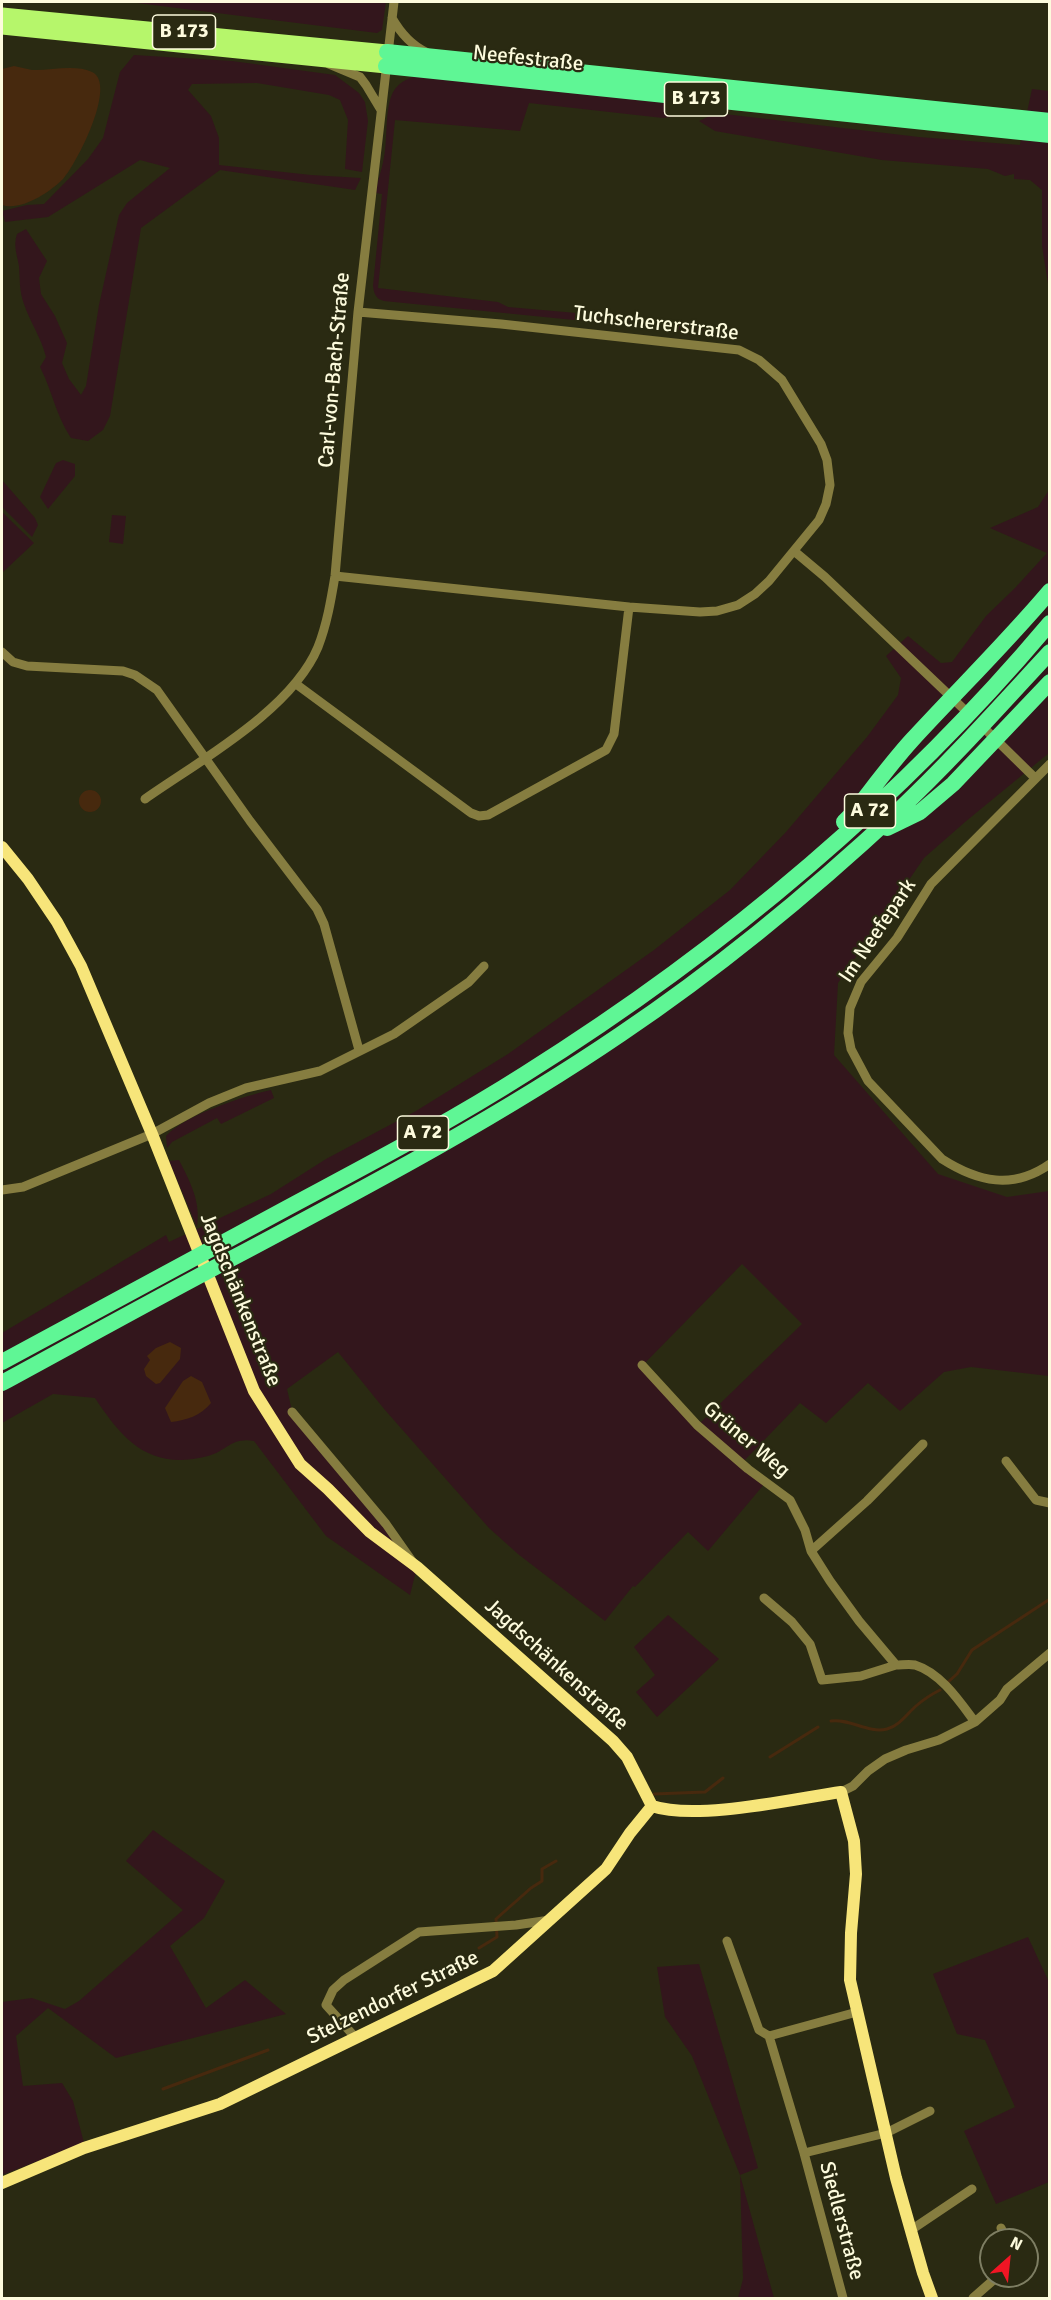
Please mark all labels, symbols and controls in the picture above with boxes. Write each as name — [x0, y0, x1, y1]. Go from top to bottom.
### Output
road number: B 173 — [152, 15, 216, 49]
street label: Neefestraße — [471, 41, 585, 77]
road number: B 173 — [664, 82, 728, 116]
street label: Carl-von-Bach-Straße — [314, 271, 356, 469]
street label: Tuchschererstraße — [572, 301, 740, 347]
road number: A 72 — [844, 794, 896, 828]
street label: Im Neefepark — [834, 874, 922, 988]
road number: A 72 — [398, 1116, 448, 1150]
street label: Jagdschänkenstraße — [194, 1210, 286, 1390]
street label: Grüner Weg — [697, 1396, 795, 1484]
street label: Jagdschänkenstraße — [479, 1594, 633, 1736]
street label: Stelzendorfer Straße — [303, 1945, 483, 2051]
street label: Siedlerstraße — [813, 2159, 869, 2283]
north arrow — [979, 2228, 1039, 2288]
text: N — [1007, 2232, 1026, 2255]

